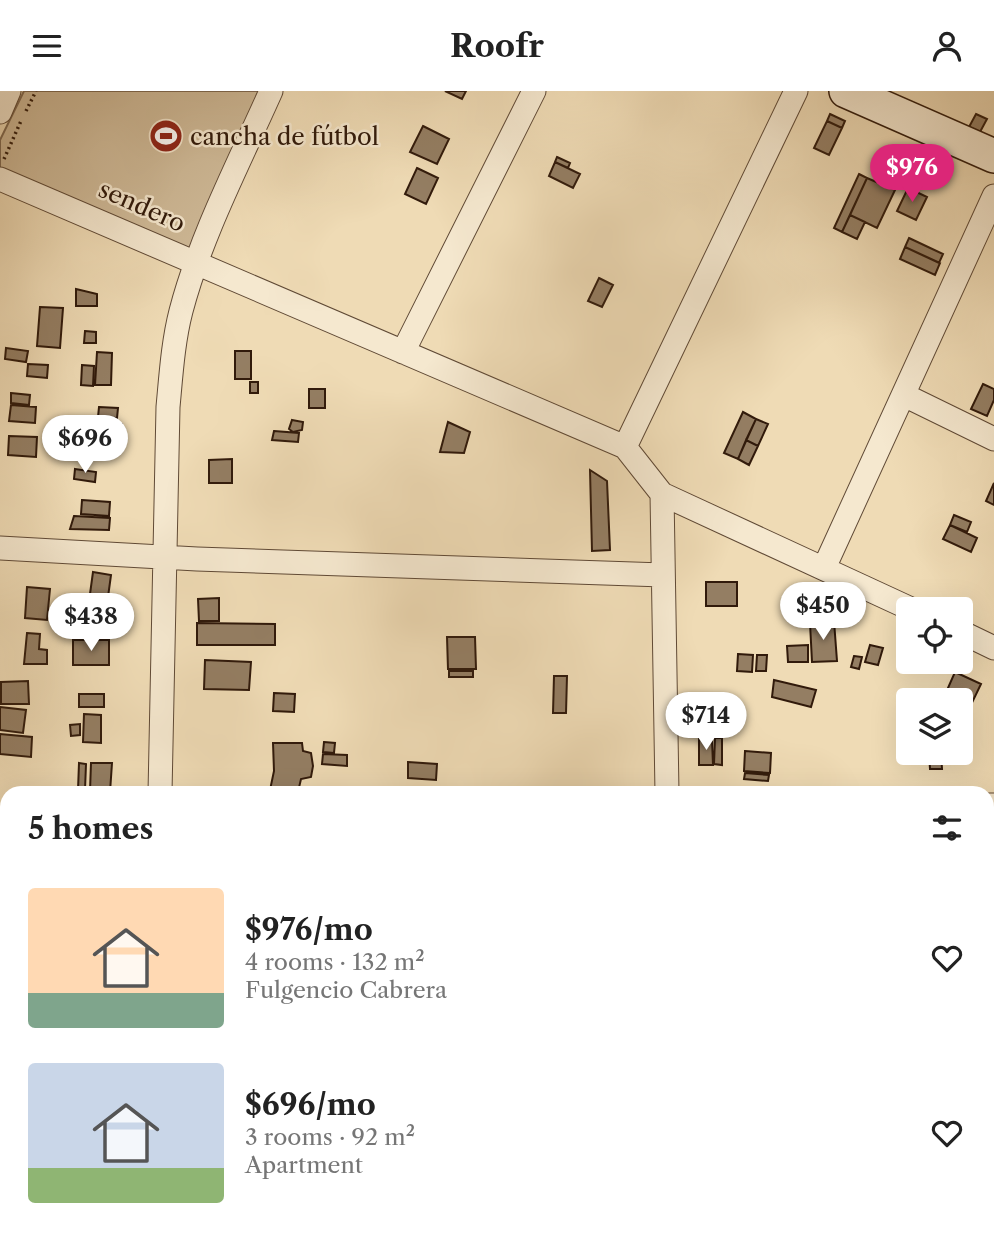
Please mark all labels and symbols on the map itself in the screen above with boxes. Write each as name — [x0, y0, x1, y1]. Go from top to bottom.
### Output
sports icon: cancha de fútbol — [147, 117, 185, 155]
place label: cancha de fútbol — [190, 122, 379, 151]
pin: $976 — [871, 145, 953, 204]
street label: sendero — [94, 174, 190, 238]
pin: $696 — [44, 415, 126, 475]
pin: $450 — [782, 582, 864, 642]
pin: $438 — [50, 594, 132, 653]
pin: $714 — [665, 693, 747, 752]

